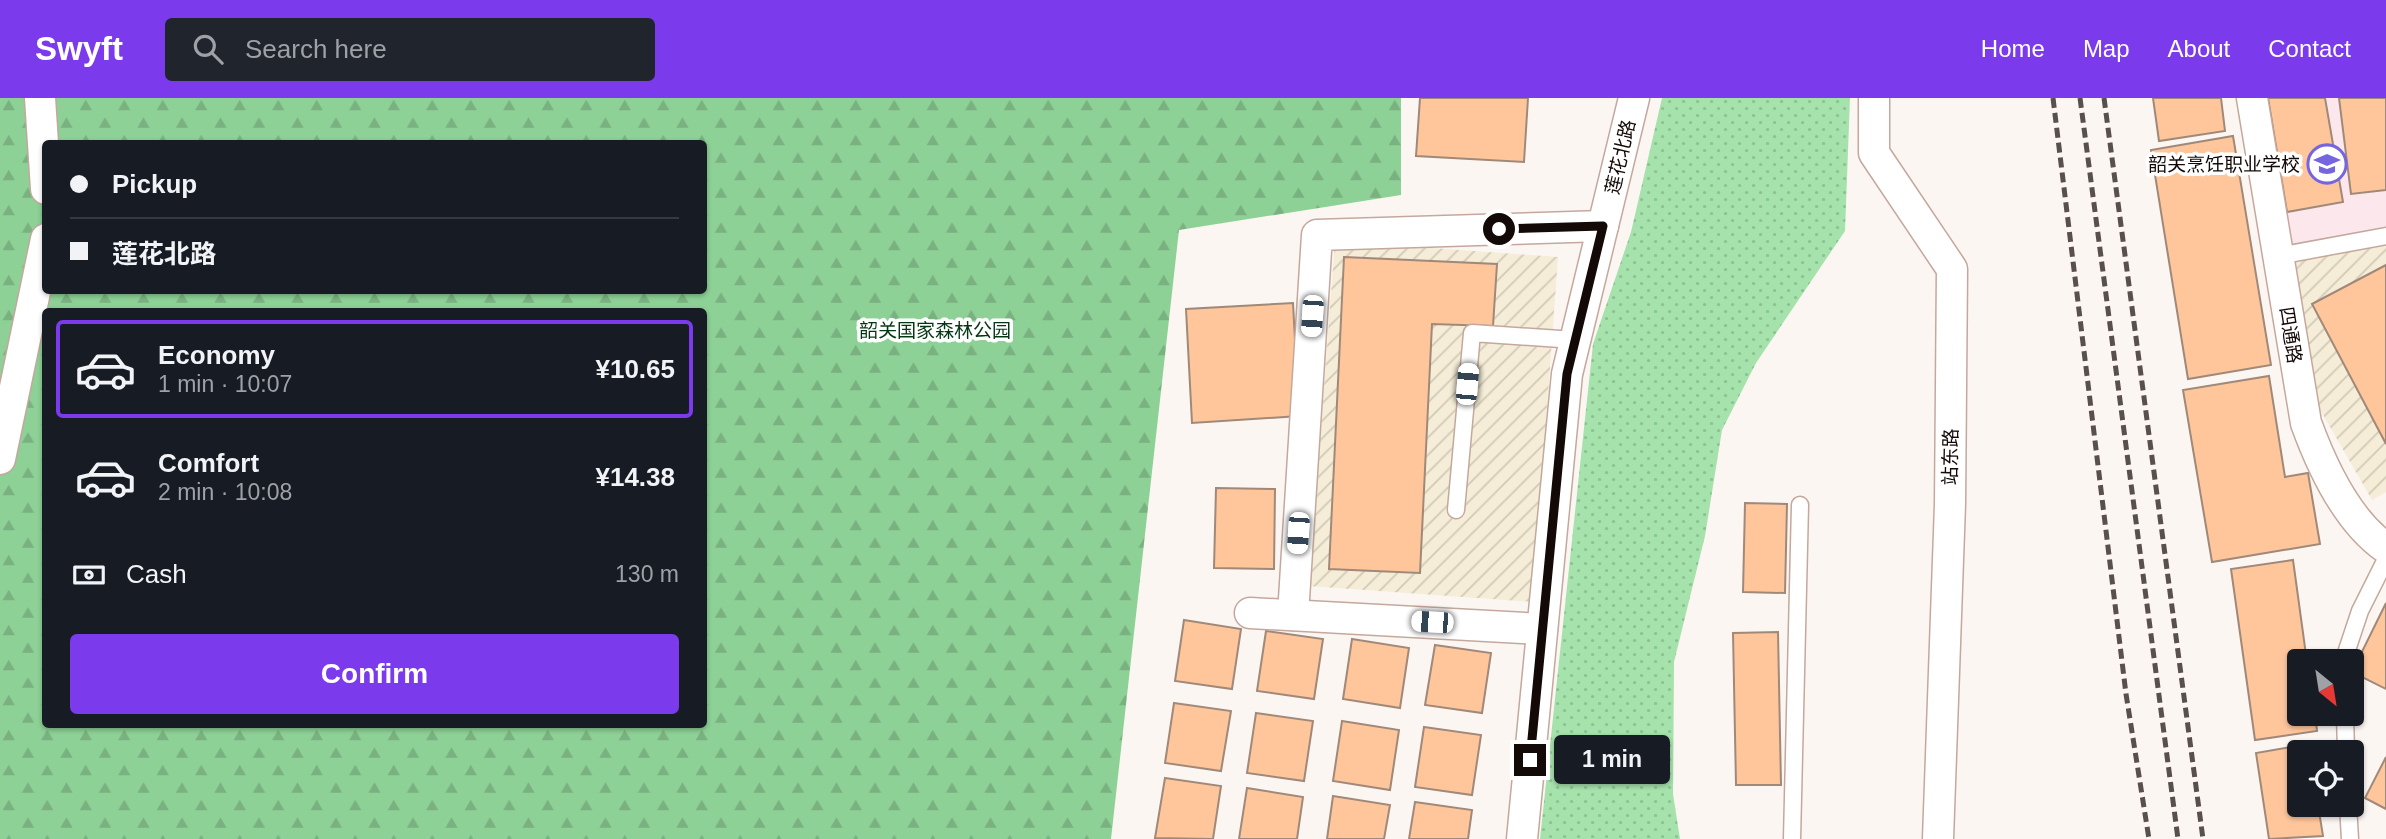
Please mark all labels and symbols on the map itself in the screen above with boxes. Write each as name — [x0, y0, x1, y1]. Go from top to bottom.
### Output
street label: 莲花北路 — [1602, 118, 1639, 197]
school or university icon: 韶关烹饪职业学校 — [2306, 143, 2348, 185]
place label: 韶关烹饪职业学校 — [2148, 154, 2300, 175]
route start — [1483, 213, 1515, 245]
car — [1301, 294, 1324, 338]
street label: 四通路 — [2276, 305, 2305, 365]
park label: 韶关国家森林公园 — [859, 320, 1011, 341]
car — [1455, 362, 1480, 406]
street label: 站东路 — [1940, 428, 1961, 486]
car — [1287, 511, 1310, 555]
car — [1411, 610, 1454, 634]
north arrow — [2287, 649, 2364, 726]
callout: 1 min — [1554, 736, 1670, 784]
route end — [1514, 744, 1546, 776]

